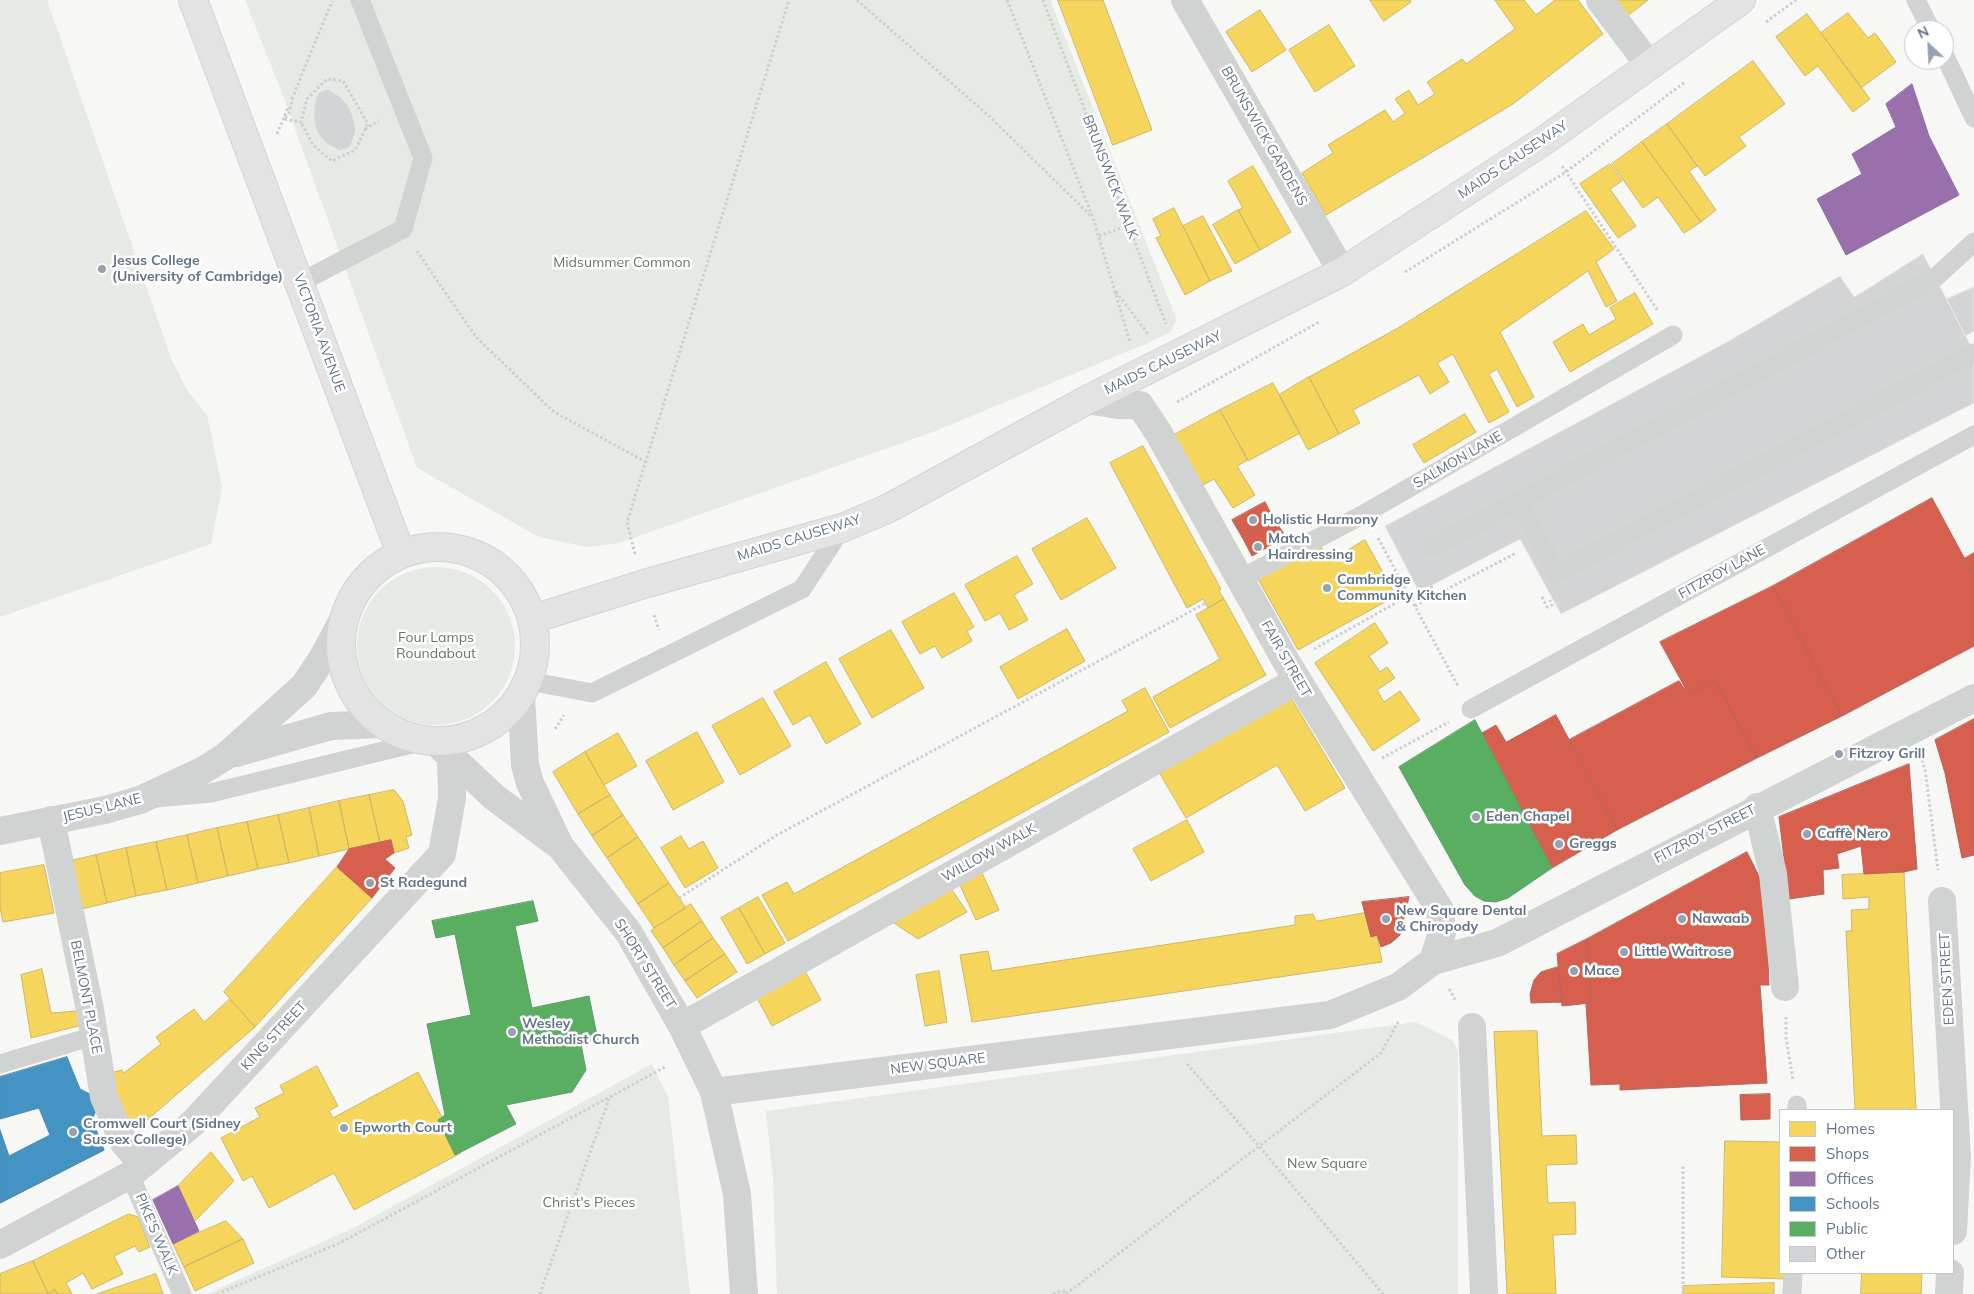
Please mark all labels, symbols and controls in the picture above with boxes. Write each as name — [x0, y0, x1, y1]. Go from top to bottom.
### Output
north arrow — [1904, 20, 1954, 70]
text: N — [1914, 22, 1932, 43]
street label: BRUNSWICK GARDENS — [1217, 63, 1311, 209]
street label: BRUNSWICK WALK — [1079, 113, 1141, 241]
street label: MAIDS CAUSEWAY — [1455, 117, 1571, 203]
place label: Jesus College (University of Cambridge) — [112, 253, 283, 286]
park label: Midsummer Common — [553, 255, 691, 271]
marker: Jesus College (University of Cambridge) — [96, 263, 108, 275]
street label: VICTORIA AVENUE — [290, 271, 348, 395]
street label: MAIDS CAUSEWAY — [1102, 327, 1224, 399]
street label: SALMON LANE — [1411, 428, 1505, 492]
street label: MAIDS CAUSEWAY — [735, 511, 863, 565]
place label: Holistic Harmony — [1263, 512, 1378, 528]
marker: Holistic Harmony — [1247, 514, 1259, 526]
place label: Match Hairdressing — [1268, 531, 1353, 564]
marker: Match Hairdressing — [1252, 541, 1264, 553]
street label: FITZROY LANE — [1676, 541, 1768, 603]
place label: Cambridge Community Kitchen — [1337, 572, 1467, 604]
marker: Cambridge Community Kitchen — [1321, 582, 1333, 594]
street label: FAIR STREET — [1257, 618, 1315, 700]
park label: Four Lamps Roundabout — [396, 630, 476, 662]
place label: Fitzroy Grill — [1849, 746, 1925, 762]
marker: Fitzroy Grill — [1833, 748, 1845, 760]
street label: JESUS LANE — [61, 790, 143, 826]
street label: FITZROY STREET — [1651, 801, 1759, 867]
place label: Eden Chapel — [1486, 809, 1570, 825]
marker: Eden Chapel — [1470, 811, 1482, 823]
street label: WILLOW WALK — [939, 820, 1039, 886]
place label: Caffè Nero — [1817, 826, 1888, 842]
marker: Caffè Nero — [1801, 828, 1813, 840]
place label: Greggs — [1569, 836, 1617, 852]
marker: Greggs — [1553, 838, 1565, 850]
place label: St Radegund — [380, 875, 467, 891]
marker: St Radegund — [364, 877, 376, 889]
place label: New Square Dental & Chiropody — [1396, 903, 1526, 936]
place label: Nawaab — [1692, 911, 1749, 927]
marker: New Square Dental & Chiropody — [1380, 913, 1392, 925]
marker: Nawaab — [1676, 913, 1688, 925]
street label: SHORT STREET — [611, 916, 679, 1012]
street label: EDEN STREET — [1936, 932, 1958, 1026]
street label: BELMONT PLACE — [67, 939, 105, 1055]
place label: Little Waitrose — [1634, 944, 1732, 960]
marker: Little Waitrose — [1618, 946, 1630, 958]
place label: Mace — [1584, 963, 1619, 979]
marker: Mace — [1568, 965, 1580, 977]
street label: KING STREET — [238, 998, 310, 1074]
place label: Wesley Methodist Church — [522, 1016, 640, 1048]
marker: Wesley Methodist Church — [506, 1026, 518, 1038]
street label: NEW SQUARE — [889, 1050, 987, 1078]
legend — [1779, 1109, 1954, 1274]
place label: Cromwell Court (Sidney Sussex College) — [83, 1116, 241, 1148]
text: Homes — [1826, 1119, 1875, 1138]
place label: Epworth Court — [354, 1120, 452, 1136]
marker: Epworth Court — [338, 1122, 350, 1134]
marker: Cromwell Court (Sidney Sussex College) — [67, 1126, 79, 1138]
text: Shops — [1826, 1144, 1869, 1163]
park label: New Square — [1287, 1156, 1367, 1172]
text: Offices — [1826, 1169, 1874, 1188]
street label: PIKE'S WALK — [131, 1191, 181, 1277]
text: Schools — [1826, 1194, 1880, 1213]
park label: Christ's Pieces — [542, 1195, 636, 1211]
text: Public — [1826, 1219, 1868, 1238]
text: Other — [1826, 1244, 1865, 1263]

